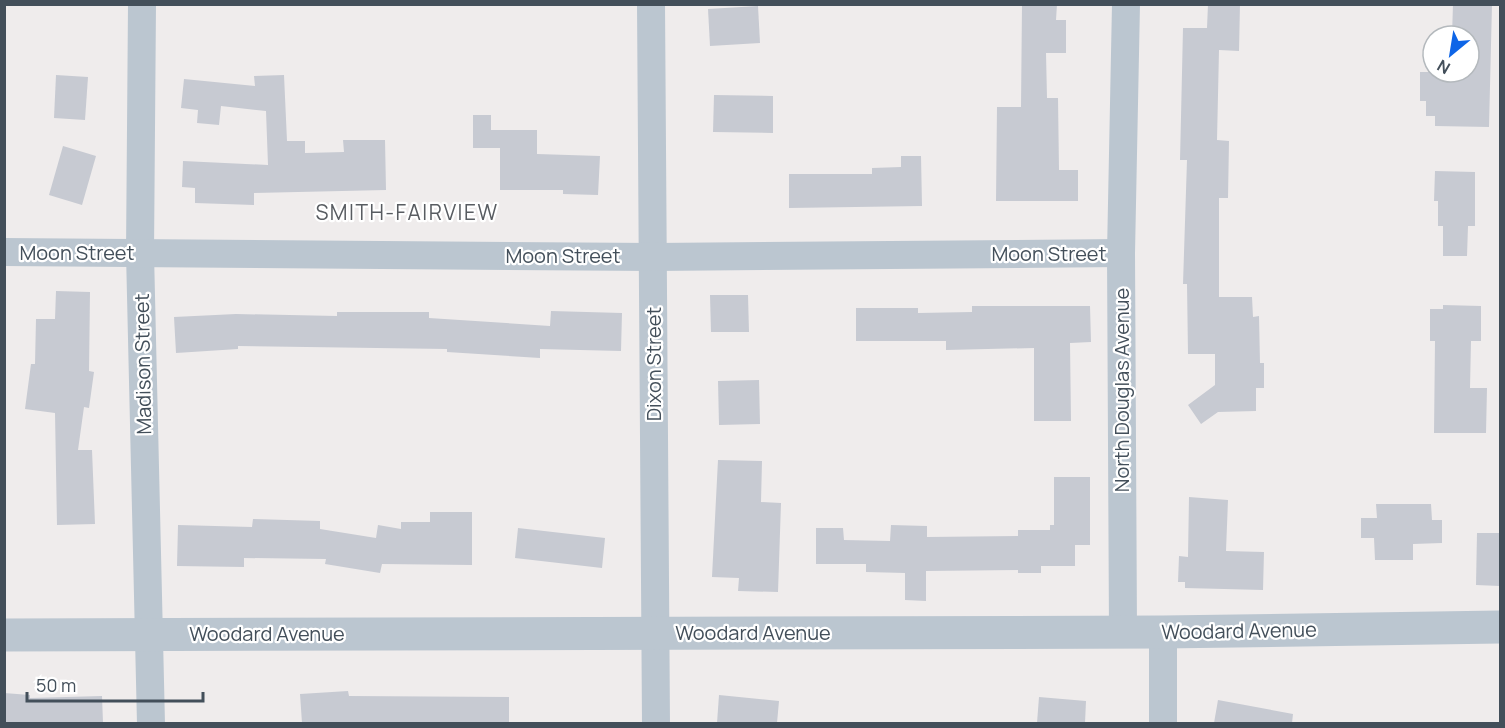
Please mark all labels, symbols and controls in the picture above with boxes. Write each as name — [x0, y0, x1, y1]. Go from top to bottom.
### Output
north arrow — [1421, 24, 1481, 84]
text: N — [1433, 55, 1454, 79]
district label: SMITH-FAIRVIEW — [315, 198, 499, 226]
street label: Moon Street — [19, 239, 135, 266]
street label: Moon Street — [991, 240, 1107, 267]
street label: Moon Street — [505, 242, 621, 269]
street label: North Douglas Avenue — [1108, 288, 1135, 492]
street label: Madison Street — [128, 293, 157, 435]
street label: Dixon Street — [640, 307, 667, 421]
street label: Woodard Avenue — [1161, 616, 1317, 645]
street label: Woodard Avenue — [675, 619, 831, 646]
street label: Woodard Avenue — [189, 620, 345, 647]
scale bar — [27, 665, 202, 703]
text: 50 m — [36, 673, 76, 697]

